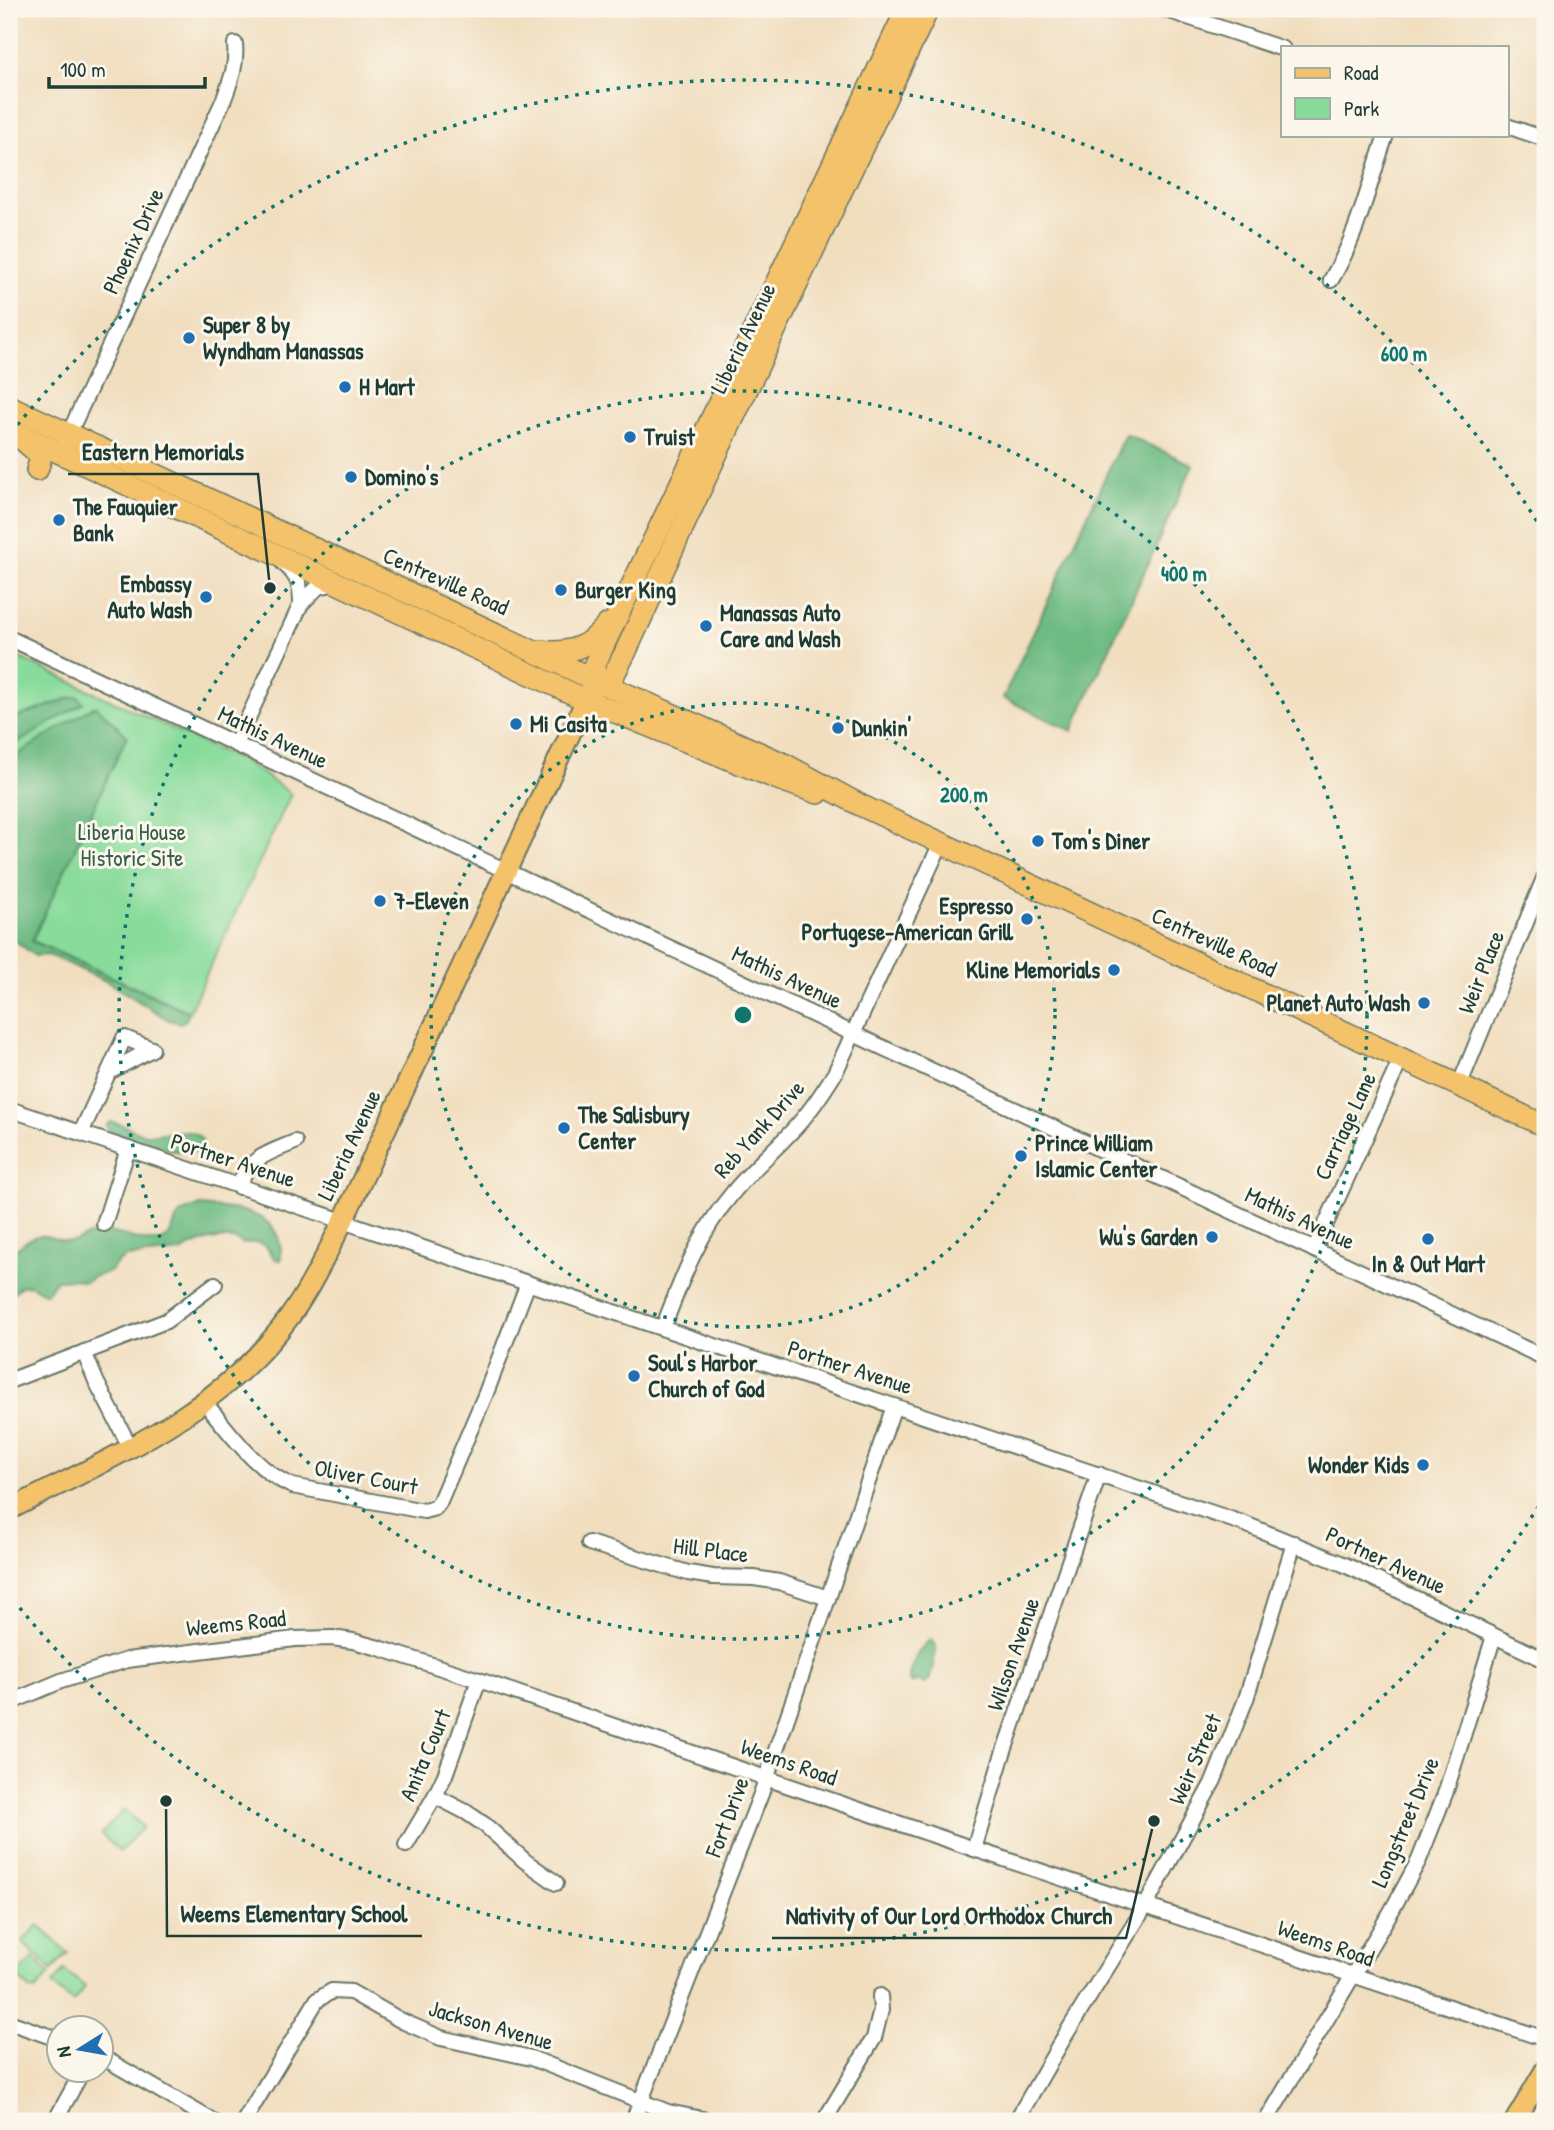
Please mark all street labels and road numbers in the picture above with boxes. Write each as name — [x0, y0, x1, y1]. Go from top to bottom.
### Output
street label: Phoenix Drive — [94, 183, 171, 299]
street label: Liberia Avenue — [703, 278, 783, 398]
street label: Centreville Road — [378, 539, 514, 622]
street label: Mathis Avenue — [213, 698, 333, 776]
street label: Centreville Road — [1147, 899, 1282, 984]
street label: Weir Place — [1450, 926, 1511, 1018]
street label: Mathis Avenue — [727, 938, 847, 1016]
street label: Carriage Lane — [1306, 1067, 1383, 1185]
street label: Reb Yank Drive — [706, 1073, 811, 1184]
street label: Liberia Avenue — [309, 1084, 388, 1205]
street label: Portner Avenue — [167, 1125, 299, 1194]
street label: Mathis Avenue — [1240, 1179, 1360, 1257]
street label: Portner Avenue — [784, 1332, 916, 1401]
street label: Oliver Court — [312, 1451, 421, 1502]
street label: Portner Avenue — [1321, 1518, 1451, 1601]
street label: Hill Place — [672, 1530, 750, 1569]
street label: Wilson Avenue — [979, 1593, 1046, 1714]
street label: Weems Road — [185, 1602, 287, 1643]
street label: Anita Court — [391, 1703, 458, 1805]
street label: Weir Street — [1161, 1708, 1229, 1809]
street label: Weems Road — [737, 1731, 841, 1792]
street label: Longstreet Drive — [1363, 1752, 1446, 1892]
street label: Fort Drive — [697, 1772, 756, 1862]
street label: Weems Road — [1274, 1912, 1378, 1973]
street label: Jackson Avenue — [425, 1992, 557, 2057]

